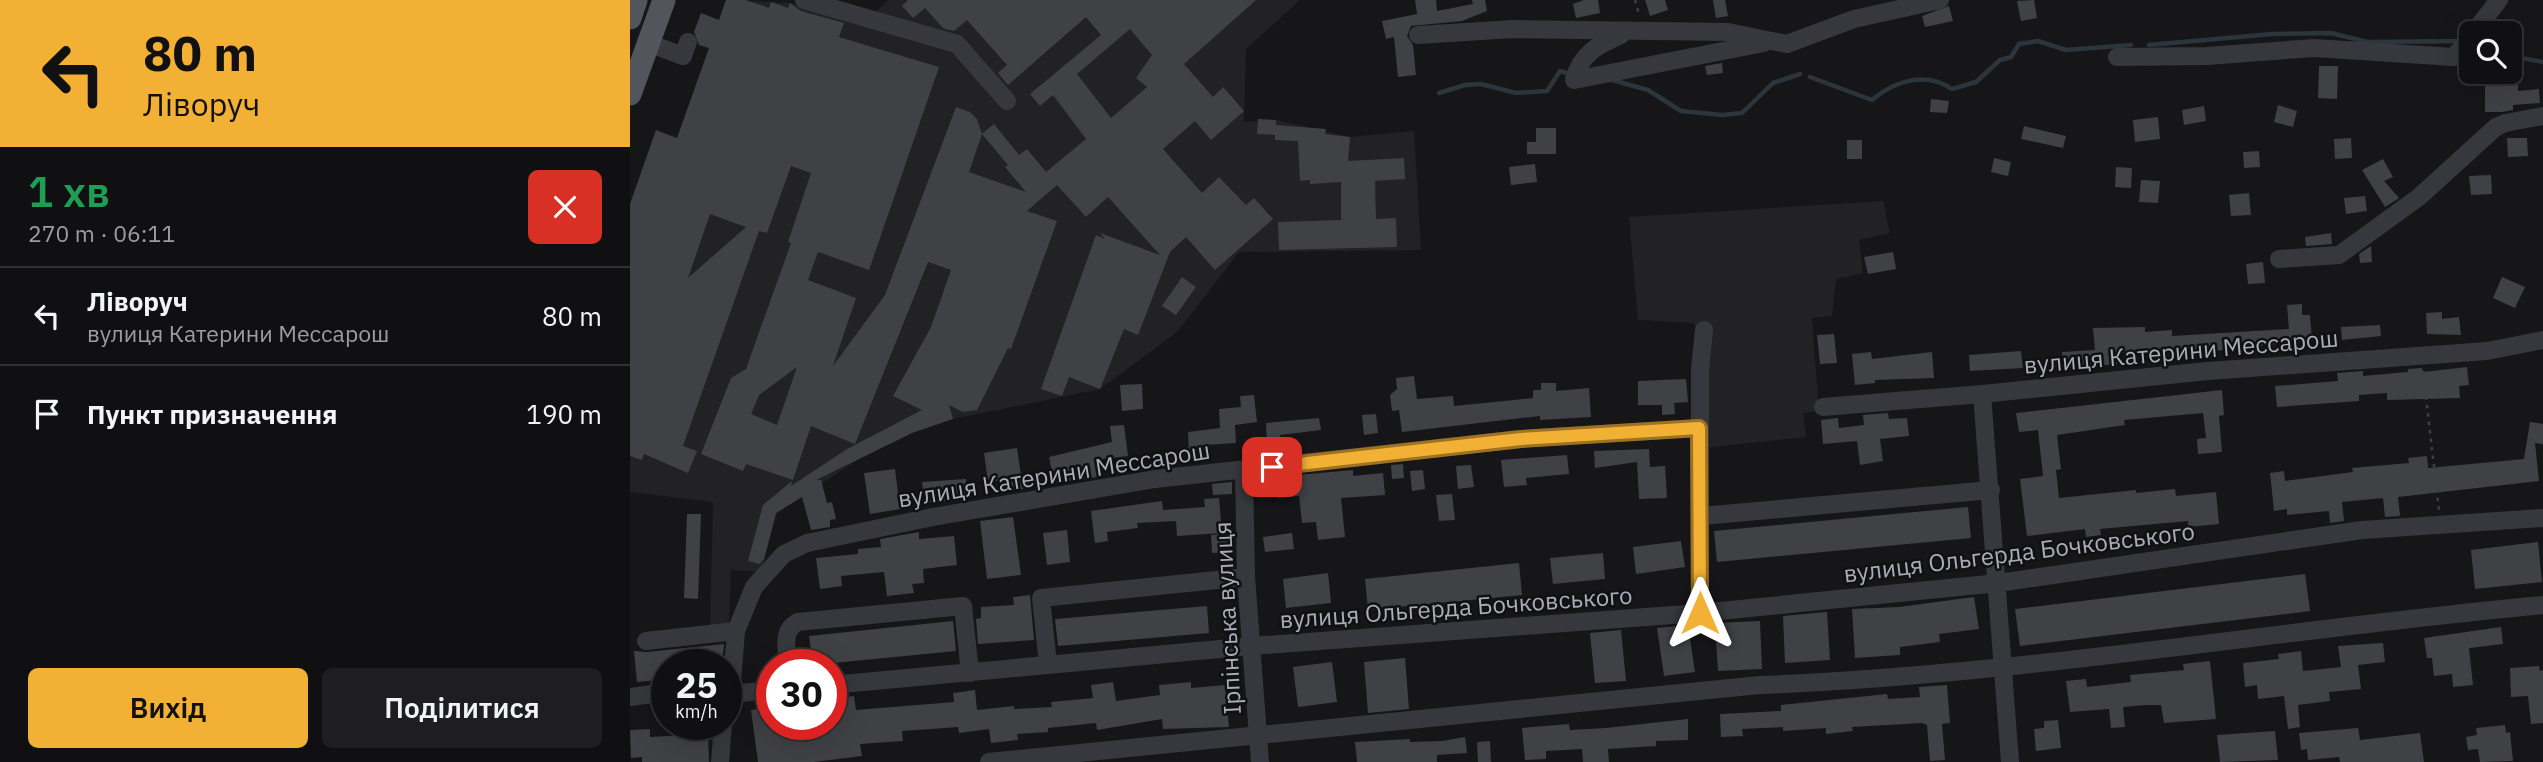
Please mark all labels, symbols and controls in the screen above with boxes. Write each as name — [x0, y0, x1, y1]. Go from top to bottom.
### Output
text: 80 m — [143, 21, 257, 84]
map controls — [2459, 21, 2522, 84]
button: search — [2459, 21, 2522, 84]
icon: left — [28, 28, 119, 119]
text: Ліворуч — [143, 83, 260, 125]
text: 1 хв — [28, 164, 110, 219]
button: close — [528, 170, 602, 244]
text: 270 m · 06:11 — [28, 218, 175, 248]
text: Ліворуч — [87, 284, 188, 318]
icon: left — [28, 297, 66, 335]
text: 80 m — [542, 299, 602, 333]
text: вулиця Катерини Мессарош — [87, 318, 389, 348]
street label: вулиця Катерини Мессарош — [2022, 321, 2340, 381]
icon: arrive — [28, 395, 66, 433]
text: Пункт призначення — [87, 397, 337, 431]
text: 190 m — [526, 397, 602, 431]
street label: вулиця Катерини Мессарош — [896, 434, 1212, 514]
pin — [1242, 437, 1302, 497]
icon: arrive — [1253, 448, 1291, 486]
street label: вулиця Ольгерда Бочковського — [1842, 515, 2196, 589]
street label: Ірпінська вулиця — [1206, 521, 1248, 715]
position arrow — [1663, 576, 1737, 650]
street label: вулиця Ольгерда Бочковського — [1279, 579, 1633, 635]
speed limit sign: 30 — [756, 649, 847, 740]
text: 25 — [675, 662, 718, 708]
button: Вихід — [28, 668, 308, 748]
button: Поділитися — [322, 668, 602, 748]
text: km/h — [675, 700, 718, 723]

